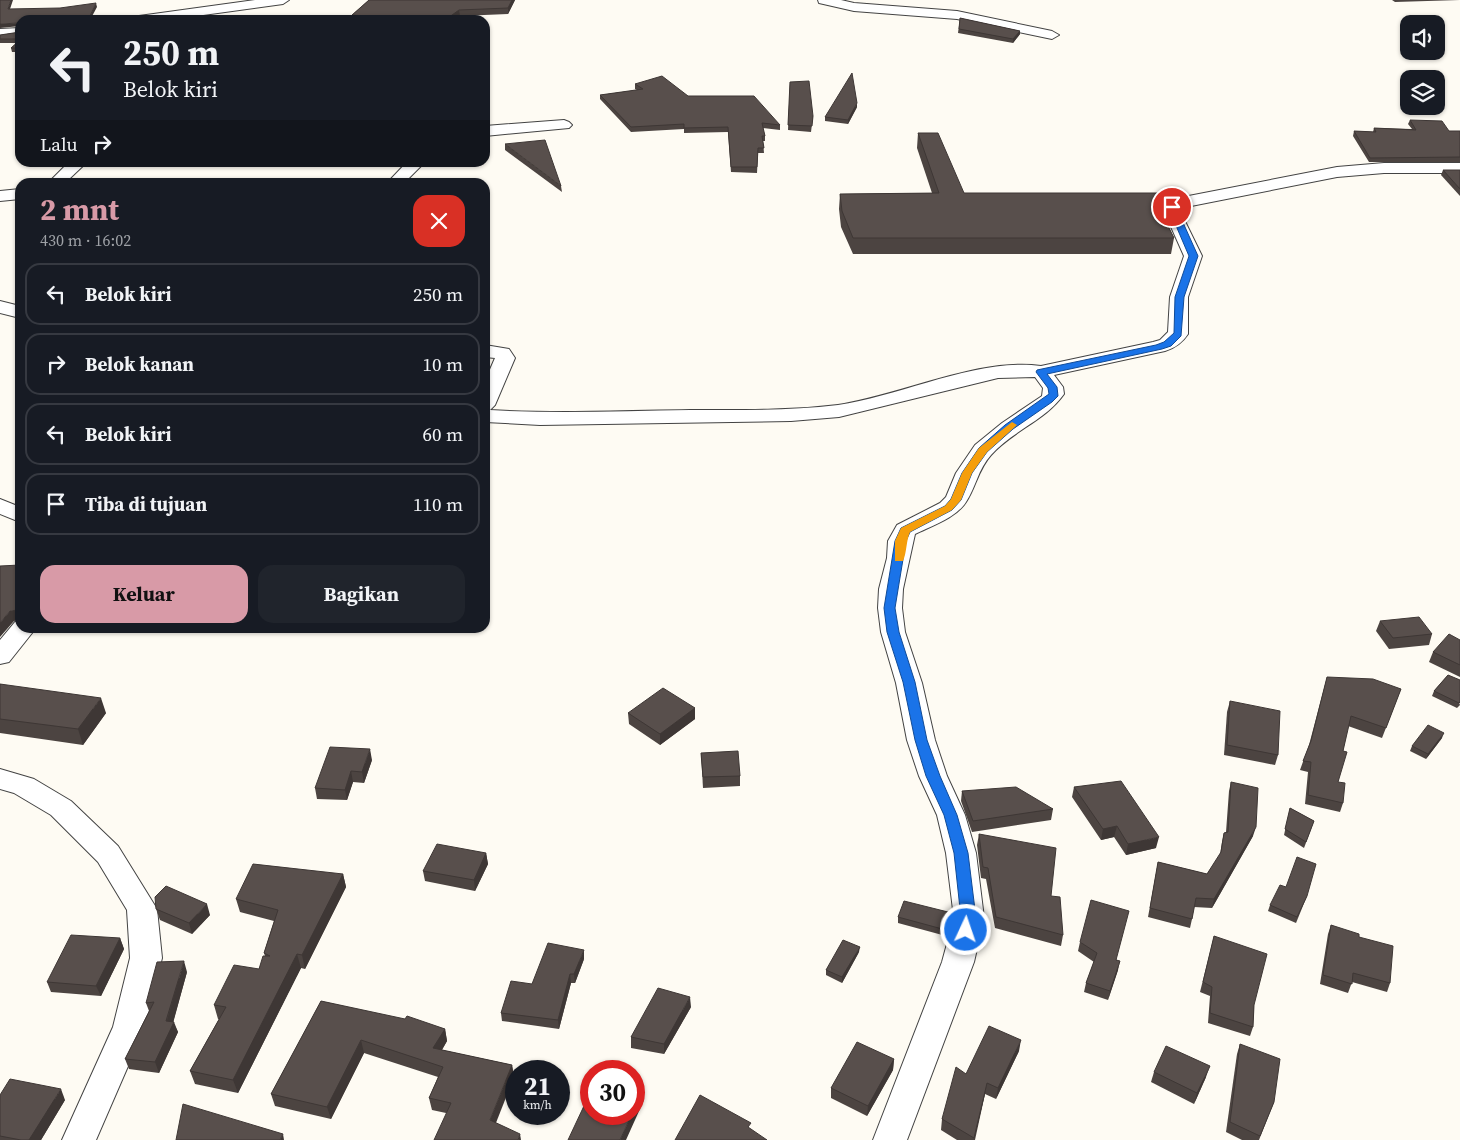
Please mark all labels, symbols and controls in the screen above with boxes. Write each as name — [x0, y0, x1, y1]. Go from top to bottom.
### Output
map controls — [1400, 15, 1445, 115]
button: sound — [1400, 15, 1445, 60]
text: 250 m — [123, 29, 219, 77]
icon: left — [40, 35, 105, 100]
button: layers — [1400, 70, 1445, 115]
text: Belok kiri — [123, 74, 218, 104]
icon: right — [88, 130, 116, 158]
text: Lalu — [40, 131, 78, 157]
pin — [1151, 186, 1193, 228]
text: 2 mnt — [40, 189, 119, 230]
icon: arrive — [1158, 193, 1186, 221]
button: close — [413, 195, 465, 247]
text: 430 m · 16:02 — [40, 229, 131, 251]
icon: left — [42, 280, 70, 308]
text: Belok kiri — [85, 281, 172, 307]
text: 250 m — [413, 281, 463, 307]
icon: right — [42, 350, 70, 378]
text: Belok kanan — [85, 351, 194, 377]
text: 10 m — [422, 351, 463, 377]
icon: left — [42, 420, 70, 448]
text: Belok kiri — [85, 421, 172, 447]
text: 60 m — [422, 421, 463, 447]
icon: arrive — [42, 490, 70, 518]
text: Tiba di tujuan — [85, 491, 207, 517]
text: 110 m — [413, 491, 463, 517]
button: Keluar — [40, 565, 248, 623]
button: Bagikan — [258, 565, 465, 623]
position arrow — [939, 903, 991, 955]
speed limit sign: 30 — [580, 1060, 645, 1125]
text: 21 — [524, 1069, 551, 1103]
text: km/h — [523, 1097, 552, 1113]

